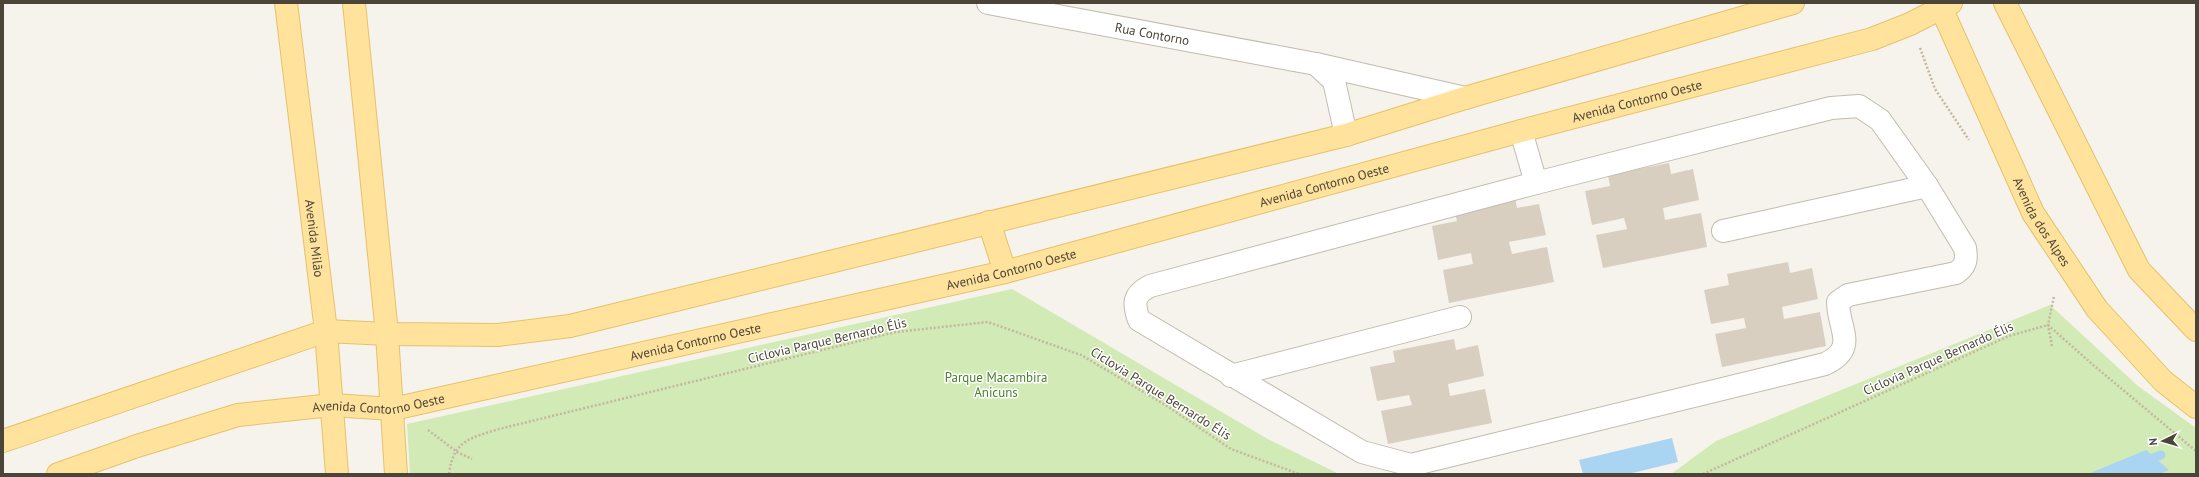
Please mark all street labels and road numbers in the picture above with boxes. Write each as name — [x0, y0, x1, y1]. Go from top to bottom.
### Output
street label: Rua Contorno — [1113, 19, 1191, 49]
street label: Avenida Contorno Oeste — [1570, 76, 1704, 126]
street label: Avenida Contorno Oeste — [1257, 159, 1391, 211]
street label: Avenida dos Alpes — [2009, 175, 2074, 270]
street label: Avenida Milão — [301, 198, 327, 278]
street label: Avenida Contorno Oeste — [945, 245, 1078, 294]
street label: Ciclovia Parque Bernardo Élis — [746, 314, 908, 367]
street label: Ciclovia Parque Bernardo Élis — [1860, 318, 2016, 399]
street label: Avenida Contorno Oeste — [628, 319, 763, 365]
street label: Ciclovia Parque Bernardo Élis — [1087, 343, 1234, 444]
street label: Avenida Contorno Oeste — [311, 390, 446, 418]

